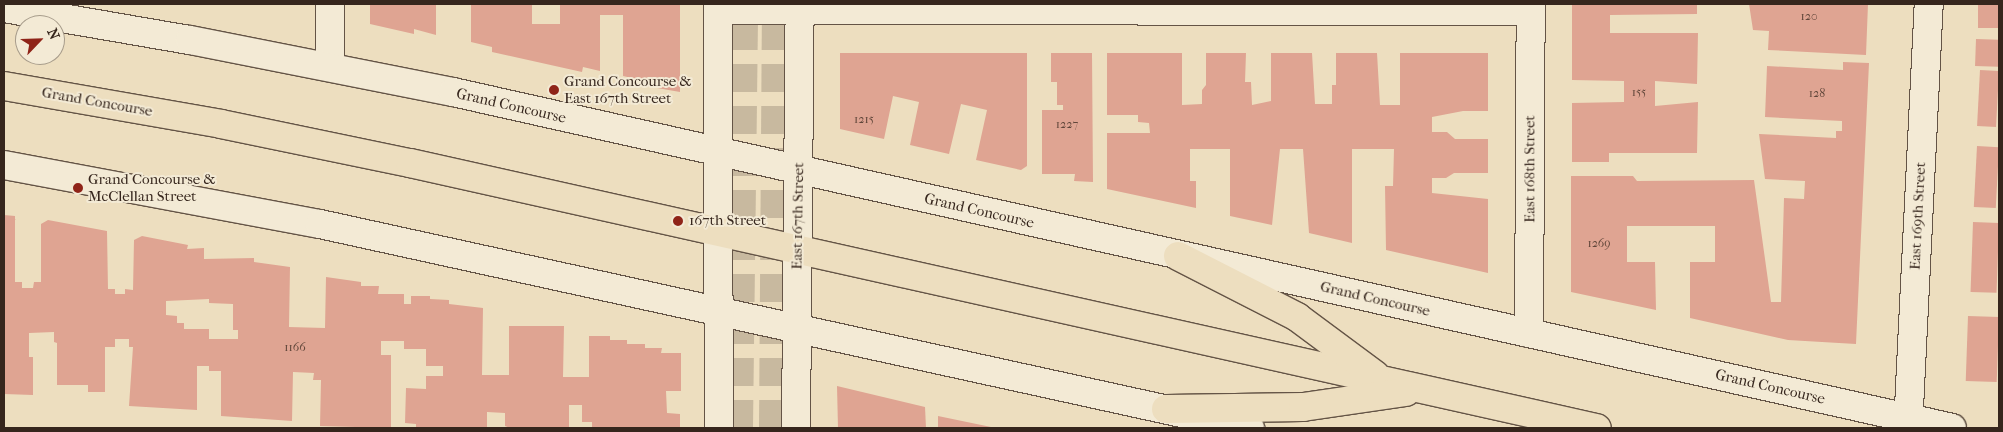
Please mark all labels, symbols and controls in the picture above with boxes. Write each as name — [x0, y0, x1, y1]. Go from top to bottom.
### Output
house number: 120 — [1800, 10, 1818, 24]
north arrow — [15, 15, 65, 65]
text: N — [43, 26, 63, 42]
place label: Grand Concourse & East 167th Street — [564, 72, 692, 107]
street label: Grand Concourse — [40, 83, 154, 121]
marker: Grand Concourse & East 167th Street — [548, 84, 560, 96]
street label: Grand Concourse — [454, 85, 568, 127]
house number: 155 — [1632, 86, 1646, 100]
house number: 128 — [1809, 87, 1825, 101]
house number: 1215 — [854, 113, 874, 127]
street label: East 168th Street — [1521, 115, 1539, 223]
house number: 1227 — [1056, 118, 1078, 132]
street label: East 167th Street — [788, 162, 808, 270]
street label: East 169th Street — [1906, 162, 1930, 270]
place label: Grand Concourse & McClellan Street — [88, 170, 216, 205]
marker: Grand Concourse & McClellan Street — [72, 182, 84, 194]
street label: Grand Concourse — [922, 190, 1036, 232]
place label: 167th Street — [689, 212, 766, 230]
marker: 167th Street — [671, 214, 685, 228]
house number: 1269 — [1587, 237, 1611, 251]
street label: Grand Concourse — [1318, 278, 1432, 320]
house number: 1166 — [284, 341, 306, 355]
street label: Grand Concourse — [1713, 366, 1827, 408]

